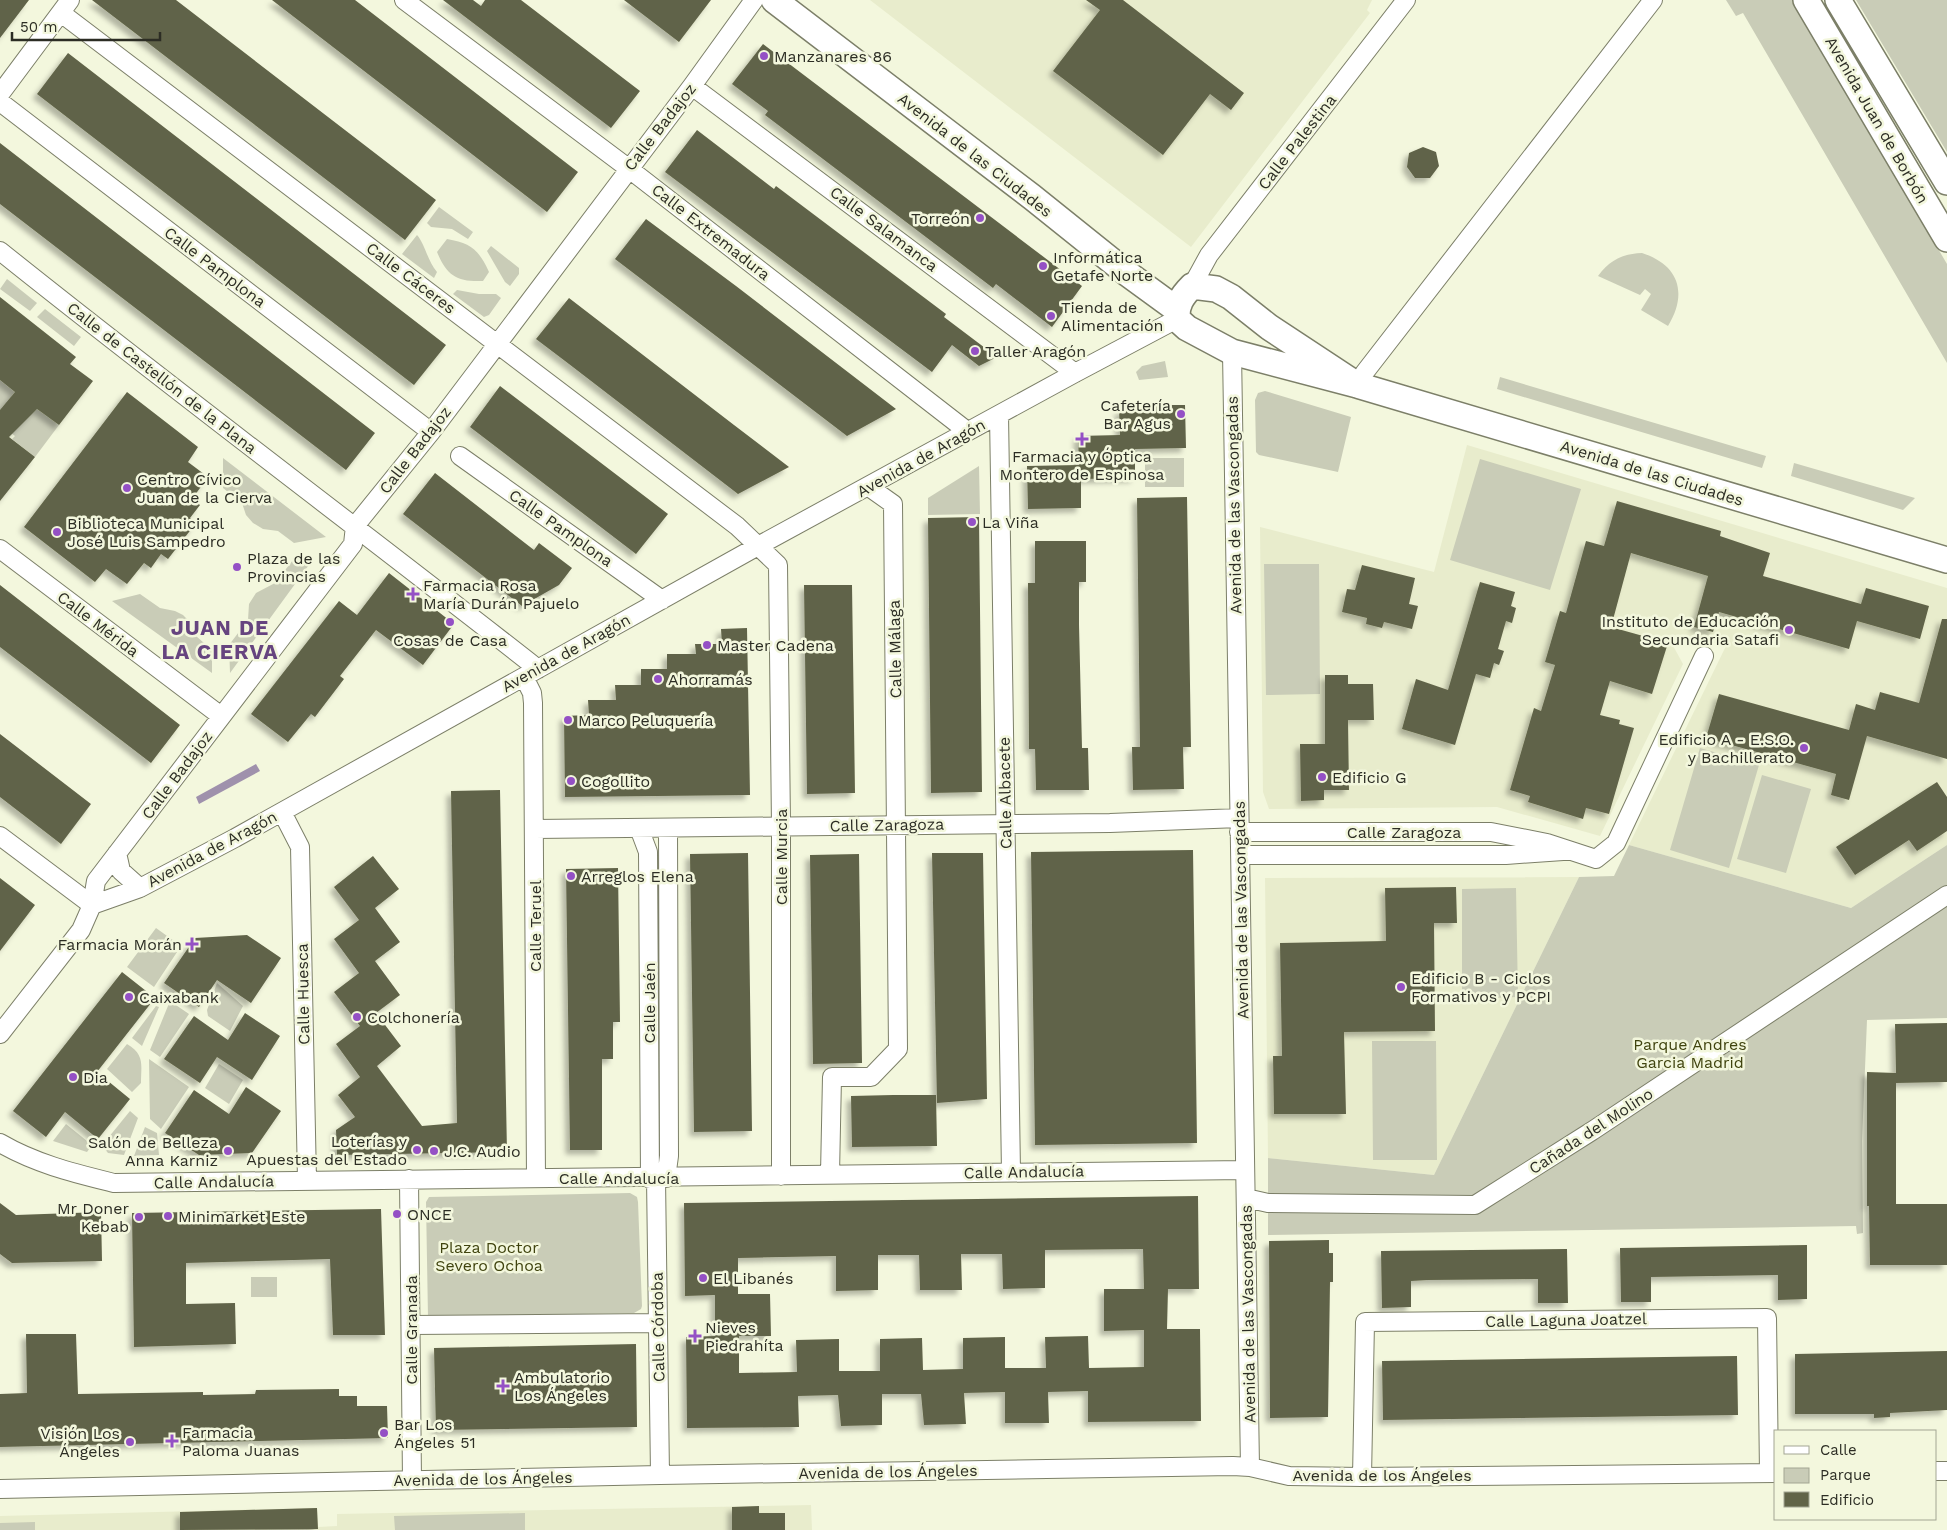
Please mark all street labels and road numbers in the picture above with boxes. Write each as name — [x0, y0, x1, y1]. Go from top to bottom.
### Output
street label: Avenida Juan de Borbón — [1821, 33, 1933, 207]
street label: Calle Badajoz — [620, 80, 700, 174]
street label: Avenida de las Ciudades — [894, 89, 1056, 221]
street label: Calle Palestina — [1254, 91, 1340, 193]
street label: Calle Extremadura — [648, 180, 774, 284]
street label: Calle Salamanca — [826, 182, 942, 276]
street label: Calle Pamplona — [161, 223, 269, 311]
street label: Calle Cáceres — [363, 238, 459, 318]
street label: Calle de Castellón de la Plana — [64, 298, 260, 458]
street label: Avenida de las Vascongadas — [1223, 396, 1245, 614]
street label: Calle Badajoz — [375, 403, 455, 497]
street label: Avenida de Aragón — [853, 415, 989, 501]
street label: Avenida de las Ciudades — [1558, 436, 1746, 510]
street label: Calle Pamplona — [506, 485, 616, 571]
street label: Calle Mérida — [53, 587, 143, 661]
street label: Calle Málaga — [885, 600, 905, 698]
street label: Avenida de Aragón — [498, 610, 634, 696]
street label: Calle Badajoz — [138, 727, 216, 823]
street label: Calle Albacete — [995, 737, 1015, 849]
street label: Avenida de las Vascongadas — [1230, 801, 1252, 1019]
street label: Avenida de Aragón — [144, 807, 280, 891]
street label: Calle Murcia — [772, 809, 791, 905]
street label: Calle Zaragoza — [830, 815, 944, 835]
street label: Calle Zaragoza — [1347, 823, 1461, 842]
street label: Calle Teruel — [526, 880, 545, 972]
street label: Calle Huesca — [293, 943, 313, 1045]
street label: Calle Jaén — [640, 962, 659, 1044]
street label: Cañada del Molino — [1525, 1084, 1657, 1178]
street label: Calle Andalucía — [964, 1161, 1084, 1183]
street label: Calle Andalucía — [559, 1169, 679, 1188]
street label: Calle Andalucía — [154, 1171, 274, 1193]
street label: Avenida de las Vascongadas — [1237, 1205, 1259, 1423]
street label: Calle Córdoba — [648, 1272, 668, 1382]
street label: Calle Granada — [402, 1275, 421, 1385]
street label: Calle Laguna Joatzel — [1485, 1309, 1647, 1331]
street label: Avenida de los Ángeles — [798, 1461, 978, 1483]
street label: Avenida de los Ángeles — [1292, 1466, 1472, 1485]
street label: Avenida de los Ángeles — [393, 1468, 573, 1490]

